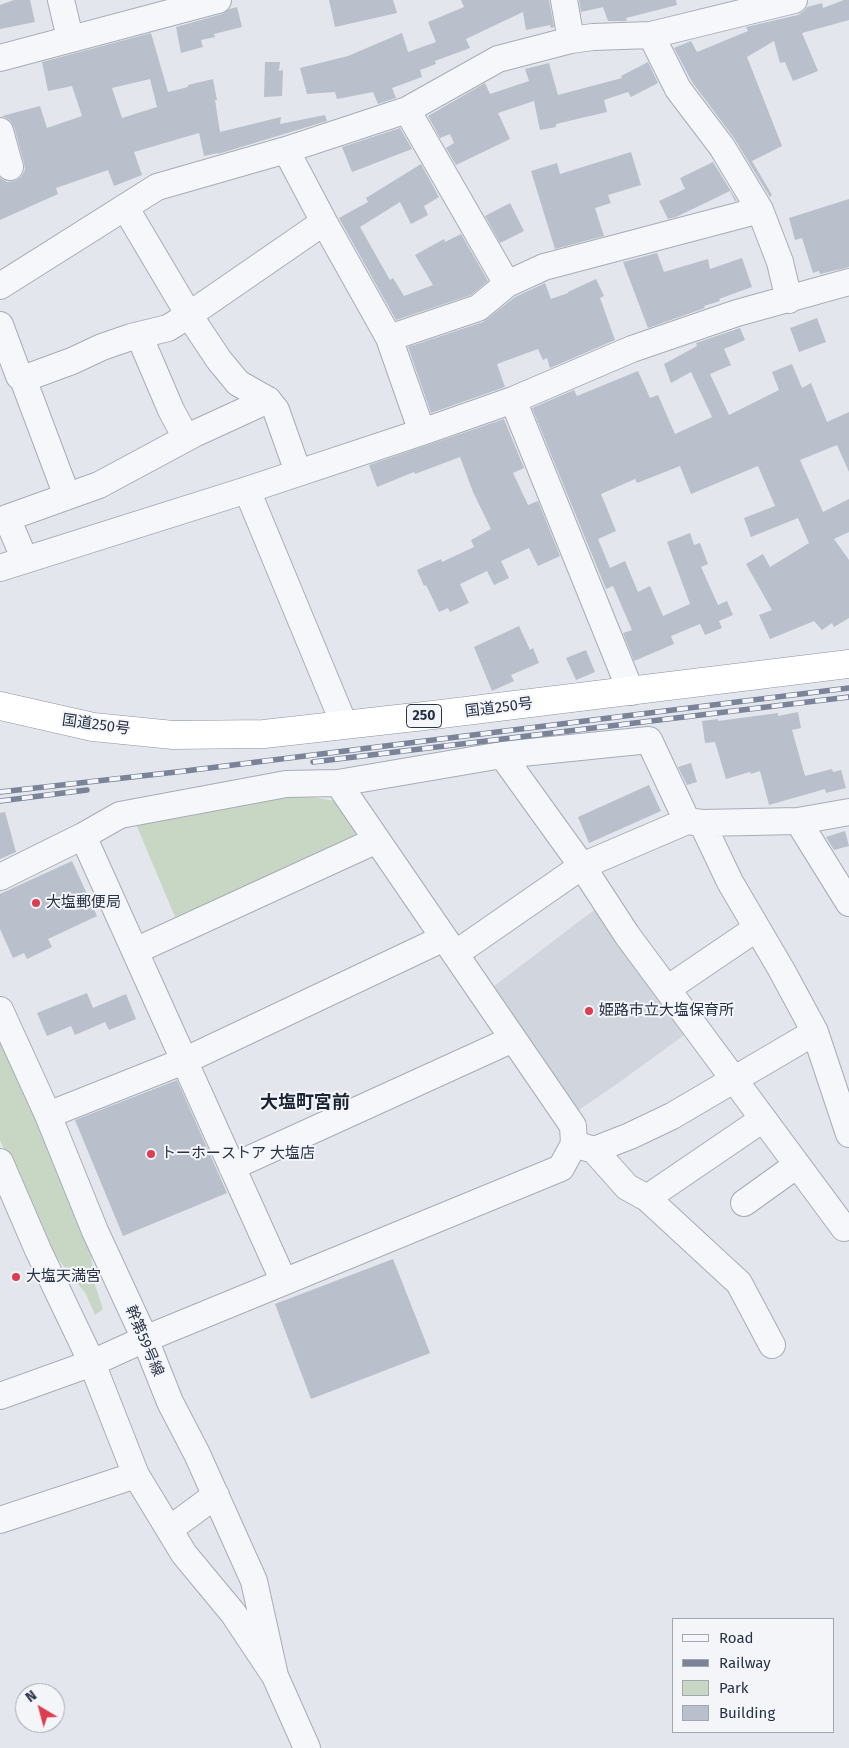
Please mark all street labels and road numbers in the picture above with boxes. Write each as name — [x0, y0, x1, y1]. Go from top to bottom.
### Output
street label: 国道250号 — [464, 695, 534, 721]
road number: 250 — [406, 704, 442, 728]
street label: 国道250号 — [61, 711, 131, 739]
street label: 幹第59号線 — [121, 1303, 167, 1379]

